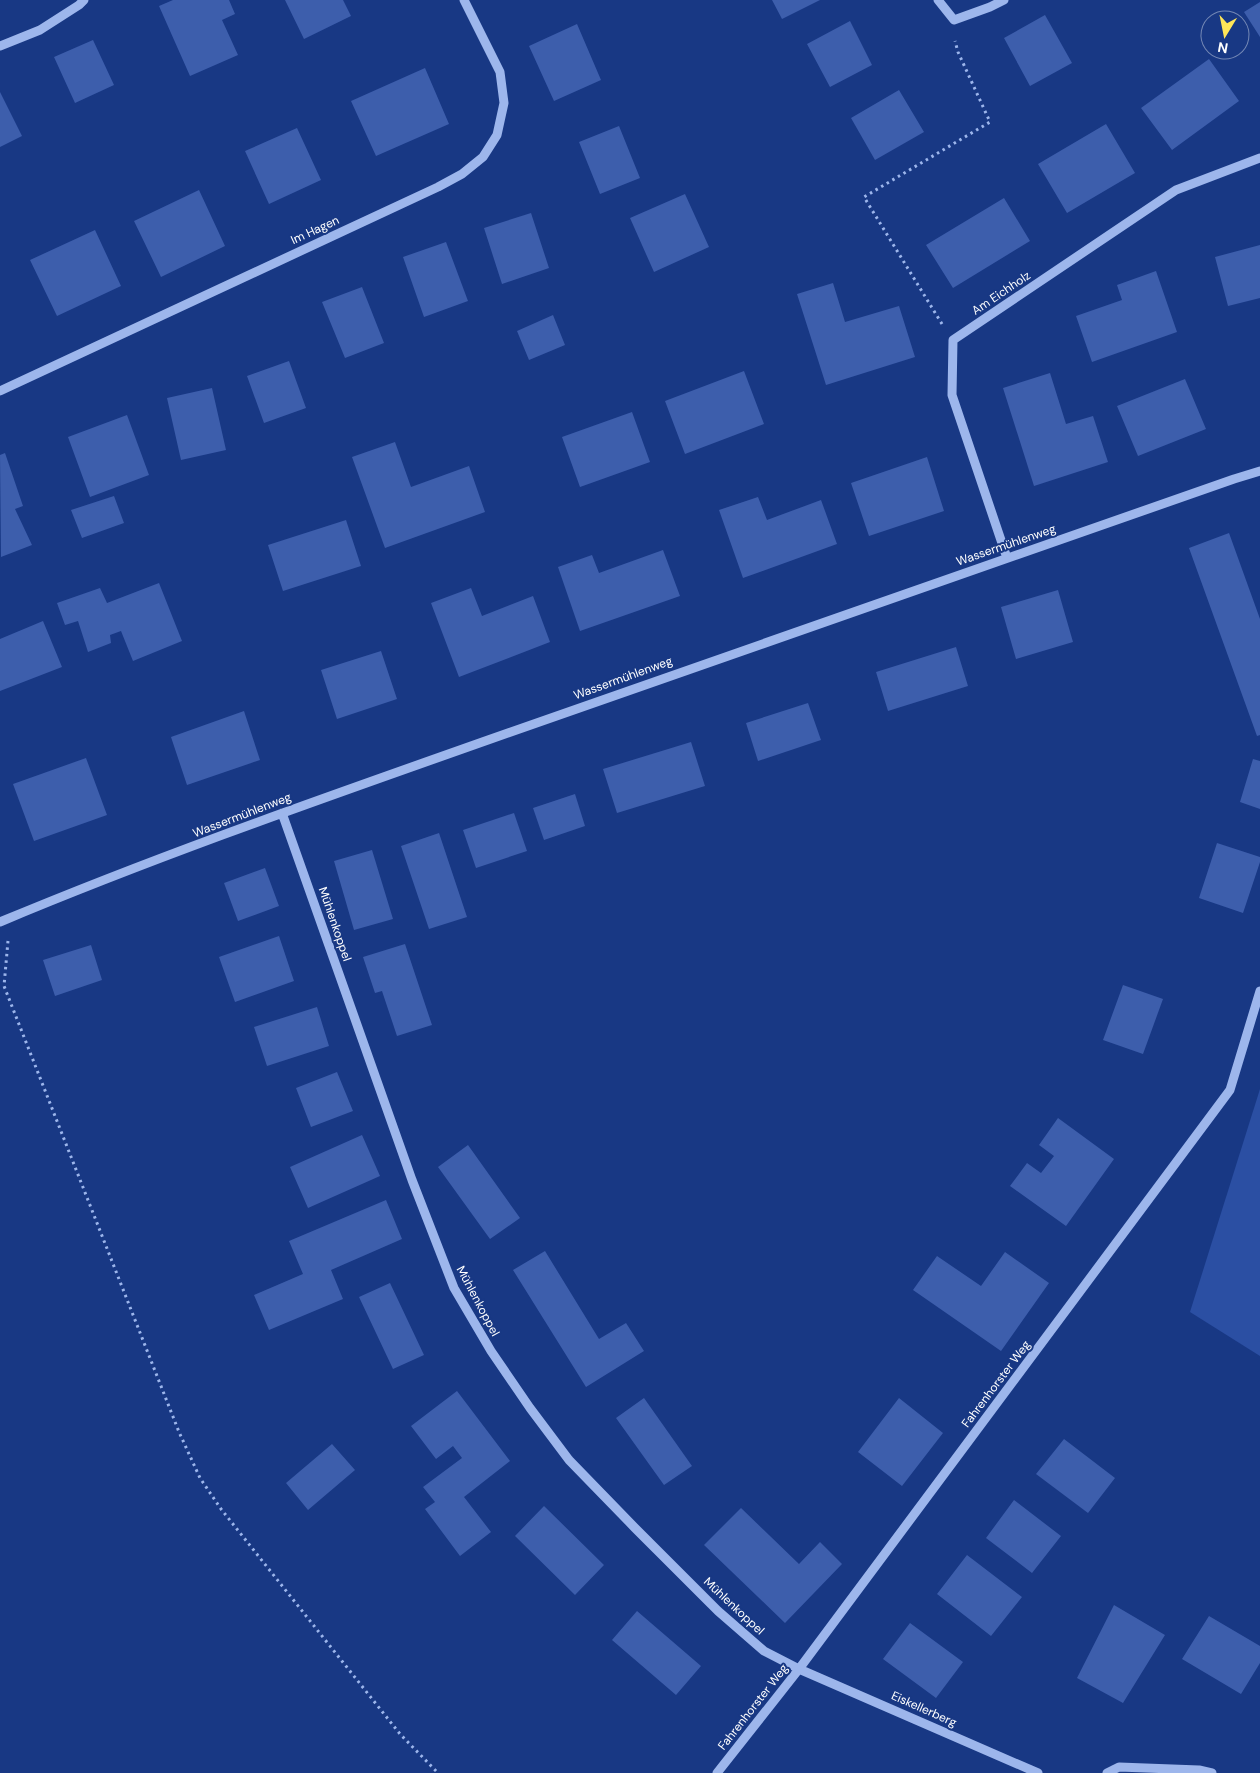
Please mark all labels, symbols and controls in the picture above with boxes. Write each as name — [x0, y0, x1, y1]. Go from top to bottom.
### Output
north arrow — [1200, 10, 1250, 60]
text: N — [1216, 38, 1229, 58]
street label: Im Hagen — [288, 212, 342, 248]
street label: Am Eichholz — [969, 268, 1033, 318]
street label: Wassermühlenweg — [954, 520, 1058, 570]
street label: Wassermühlenweg — [571, 653, 675, 703]
street label: Wassermühlenweg — [191, 789, 294, 841]
street label: Mühlenkoppel — [315, 885, 355, 963]
street label: Mühlenkoppel — [453, 1263, 503, 1339]
street label: Fahrenhorster Weg — [958, 1337, 1034, 1431]
street label: Mühlenkoppel — [700, 1574, 768, 1638]
street label: Fahrenhorster Weg — [714, 1660, 792, 1753]
street label: Eiskellerberg — [889, 1687, 960, 1731]

